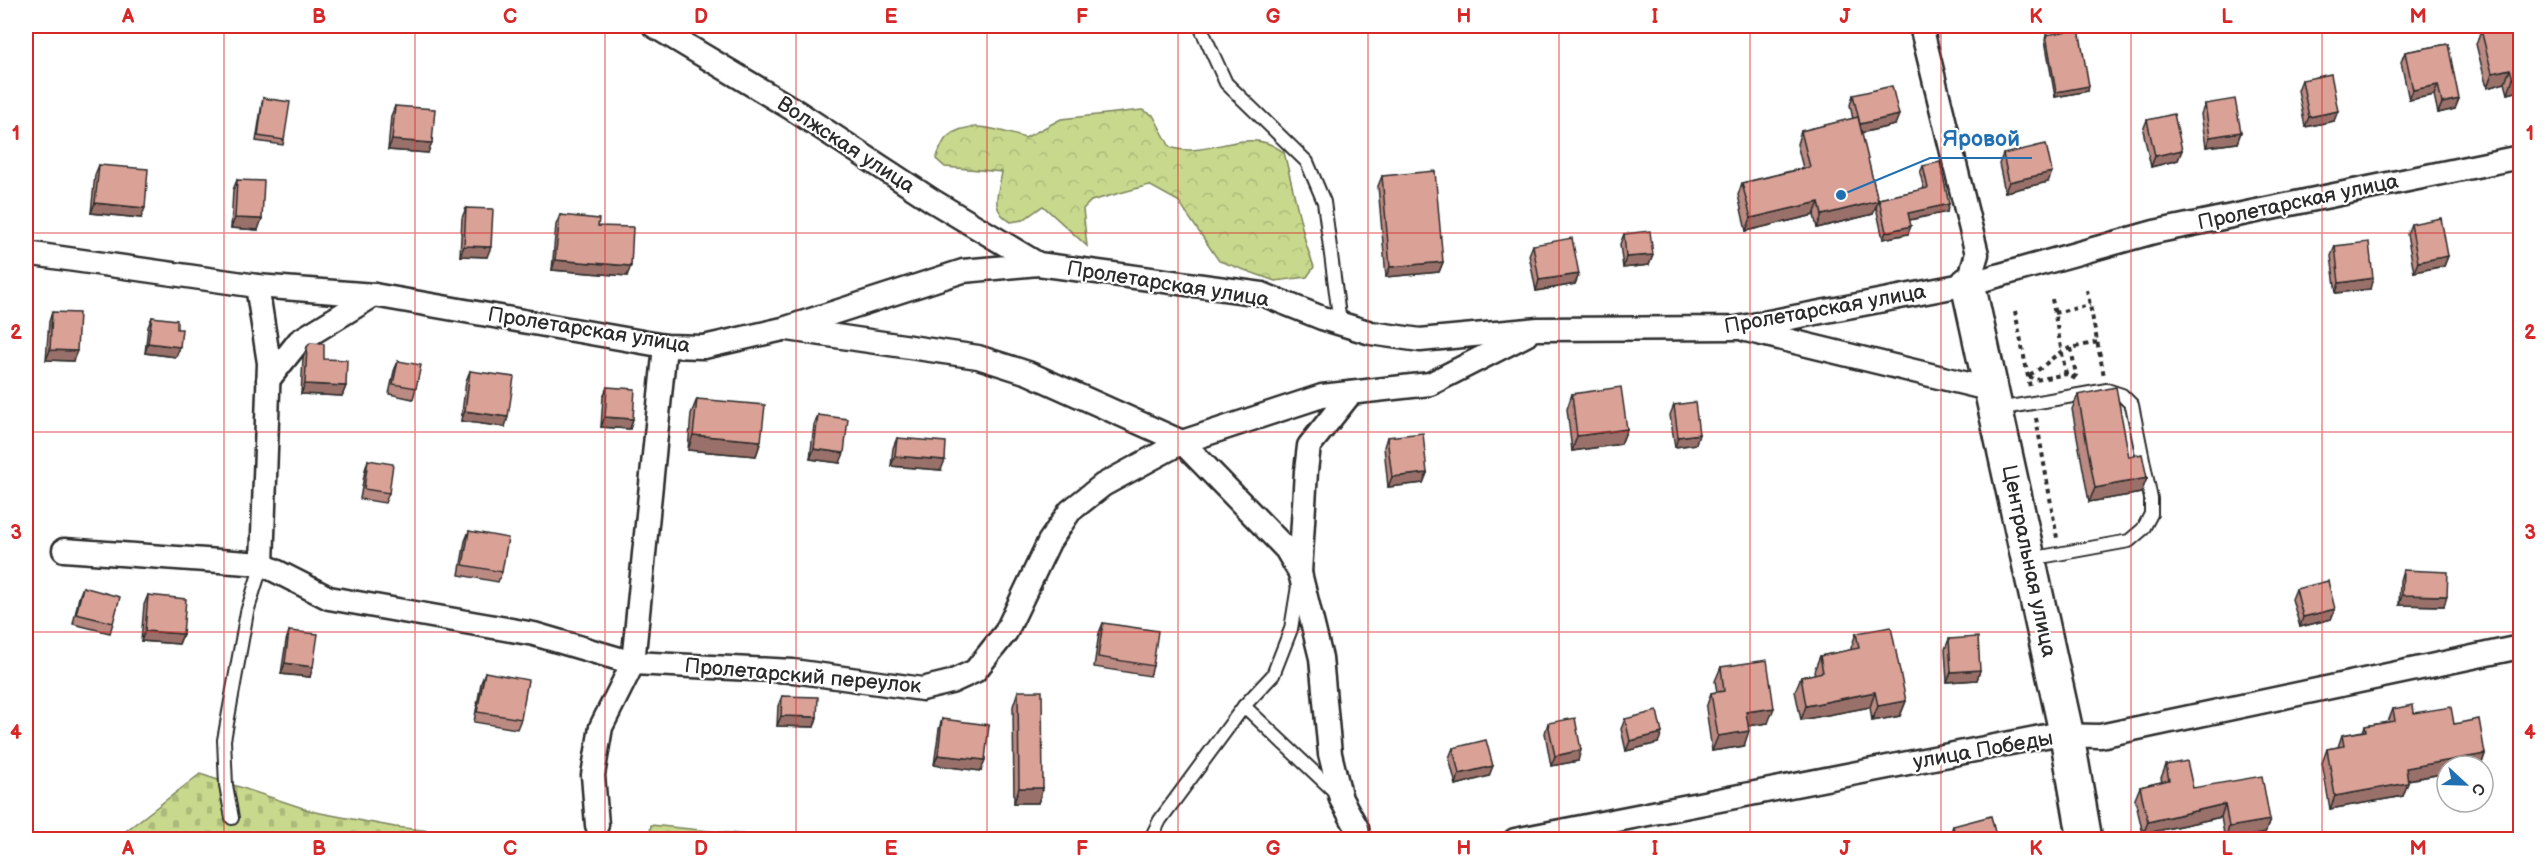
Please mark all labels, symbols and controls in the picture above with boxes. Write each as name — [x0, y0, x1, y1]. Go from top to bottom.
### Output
text: A — [121, 5, 135, 29]
text: B — [312, 5, 326, 29]
text: C — [503, 5, 517, 29]
text: D — [694, 5, 708, 29]
text: E — [885, 5, 898, 29]
text: F — [1076, 5, 1088, 29]
text: G — [1266, 5, 1281, 29]
text: H — [1457, 5, 1471, 29]
text: I — [1652, 5, 1658, 29]
text: J — [1840, 5, 1852, 29]
text: K — [2029, 5, 2043, 29]
text: L — [2221, 5, 2233, 29]
text: M — [2409, 5, 2427, 29]
street label: Волжская улица — [772, 91, 920, 199]
callout: Яровой — [1930, 118, 2032, 158]
text: 1 — [12, 122, 20, 146]
text: 1 — [2526, 122, 2534, 146]
text: Яровой — [1942, 126, 2020, 153]
street label: Пролетарская улица — [2195, 168, 2401, 235]
street label: Пролетарская улица — [1065, 256, 1272, 312]
street label: Пролетарская улица — [1722, 279, 1928, 339]
street label: Пролетарская улица — [486, 302, 693, 358]
text: 2 — [10, 321, 22, 345]
text: 2 — [2524, 321, 2536, 345]
street label: Центральная улица — [1996, 463, 2062, 660]
text: 3 — [10, 521, 22, 545]
text: 3 — [2524, 521, 2536, 545]
street label: Пролетарский переулок — [684, 653, 922, 699]
text: 4 — [10, 721, 22, 745]
text: 4 — [2524, 721, 2536, 745]
street label: улица Победы — [1911, 725, 2055, 775]
north arrow — [2435, 754, 2495, 814]
text: С — [2467, 780, 2488, 798]
text: A — [121, 837, 135, 861]
text: B — [312, 837, 326, 861]
text: C — [503, 837, 517, 861]
text: D — [694, 837, 708, 861]
text: E — [885, 837, 898, 861]
text: F — [1076, 837, 1088, 861]
text: G — [1266, 837, 1281, 861]
text: H — [1457, 837, 1471, 861]
text: I — [1652, 837, 1658, 861]
text: J — [1840, 837, 1852, 861]
text: K — [2029, 837, 2043, 861]
text: L — [2221, 837, 2233, 861]
text: M — [2409, 837, 2427, 861]

